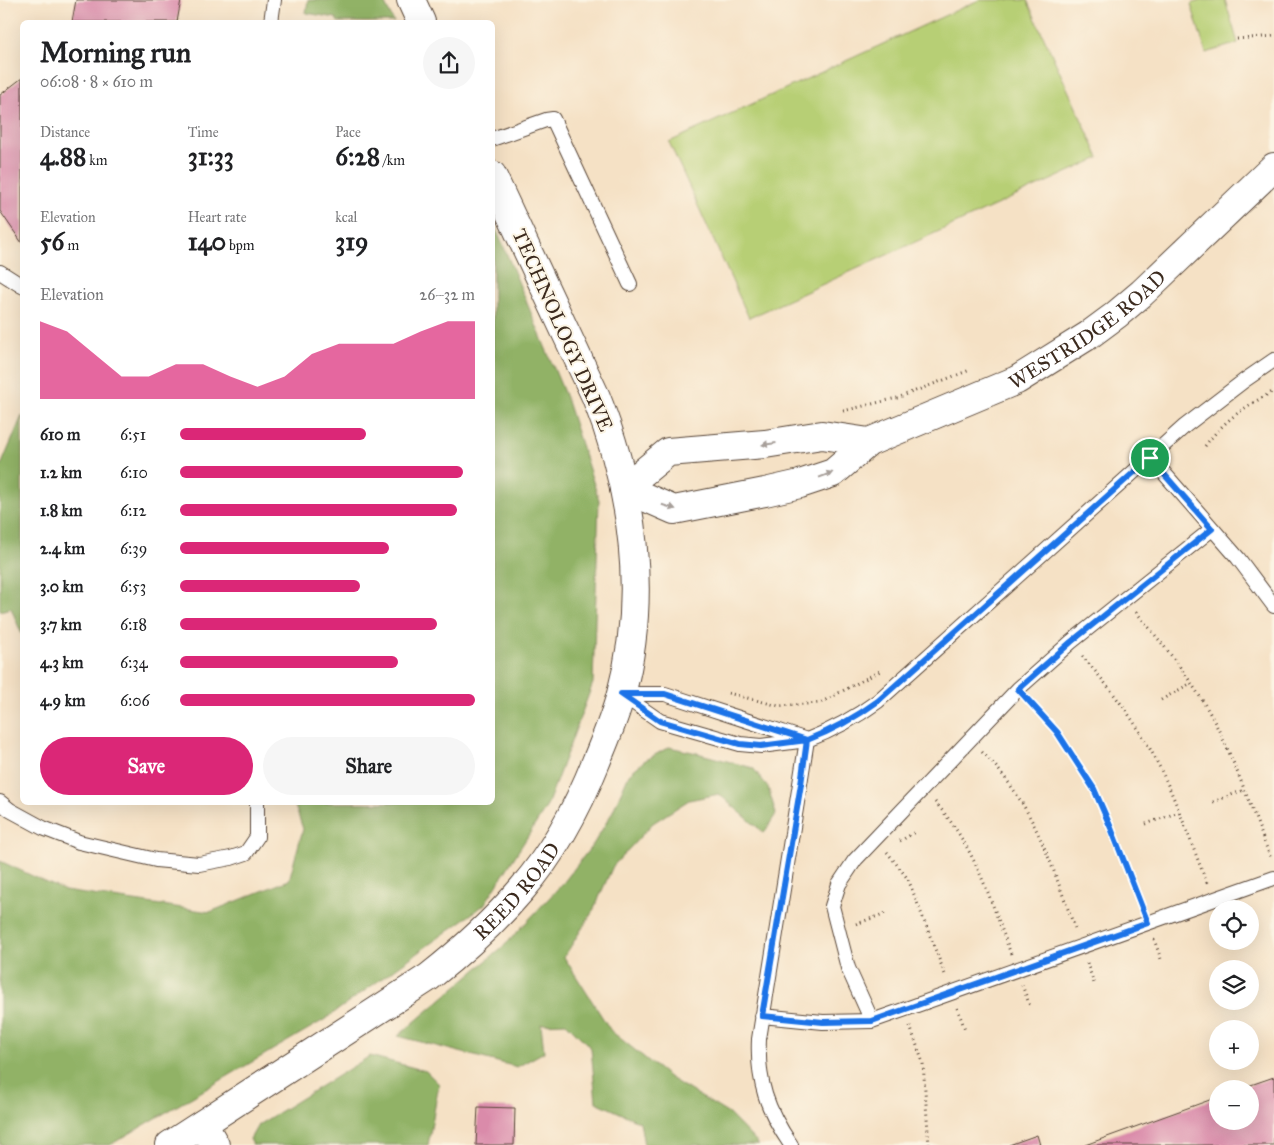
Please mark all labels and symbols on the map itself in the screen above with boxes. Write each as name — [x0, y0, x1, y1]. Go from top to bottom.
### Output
street label: TECHNOLOGY DRIVE — [508, 225, 618, 435]
street label: WESTRIDGE ROAD — [1004, 265, 1171, 394]
pin — [1129, 437, 1171, 479]
one-way arrow — [761, 440, 777, 448]
one-way arrow — [819, 471, 834, 478]
one-way arrow — [662, 503, 677, 511]
street label: REED ROAD — [469, 838, 565, 945]

